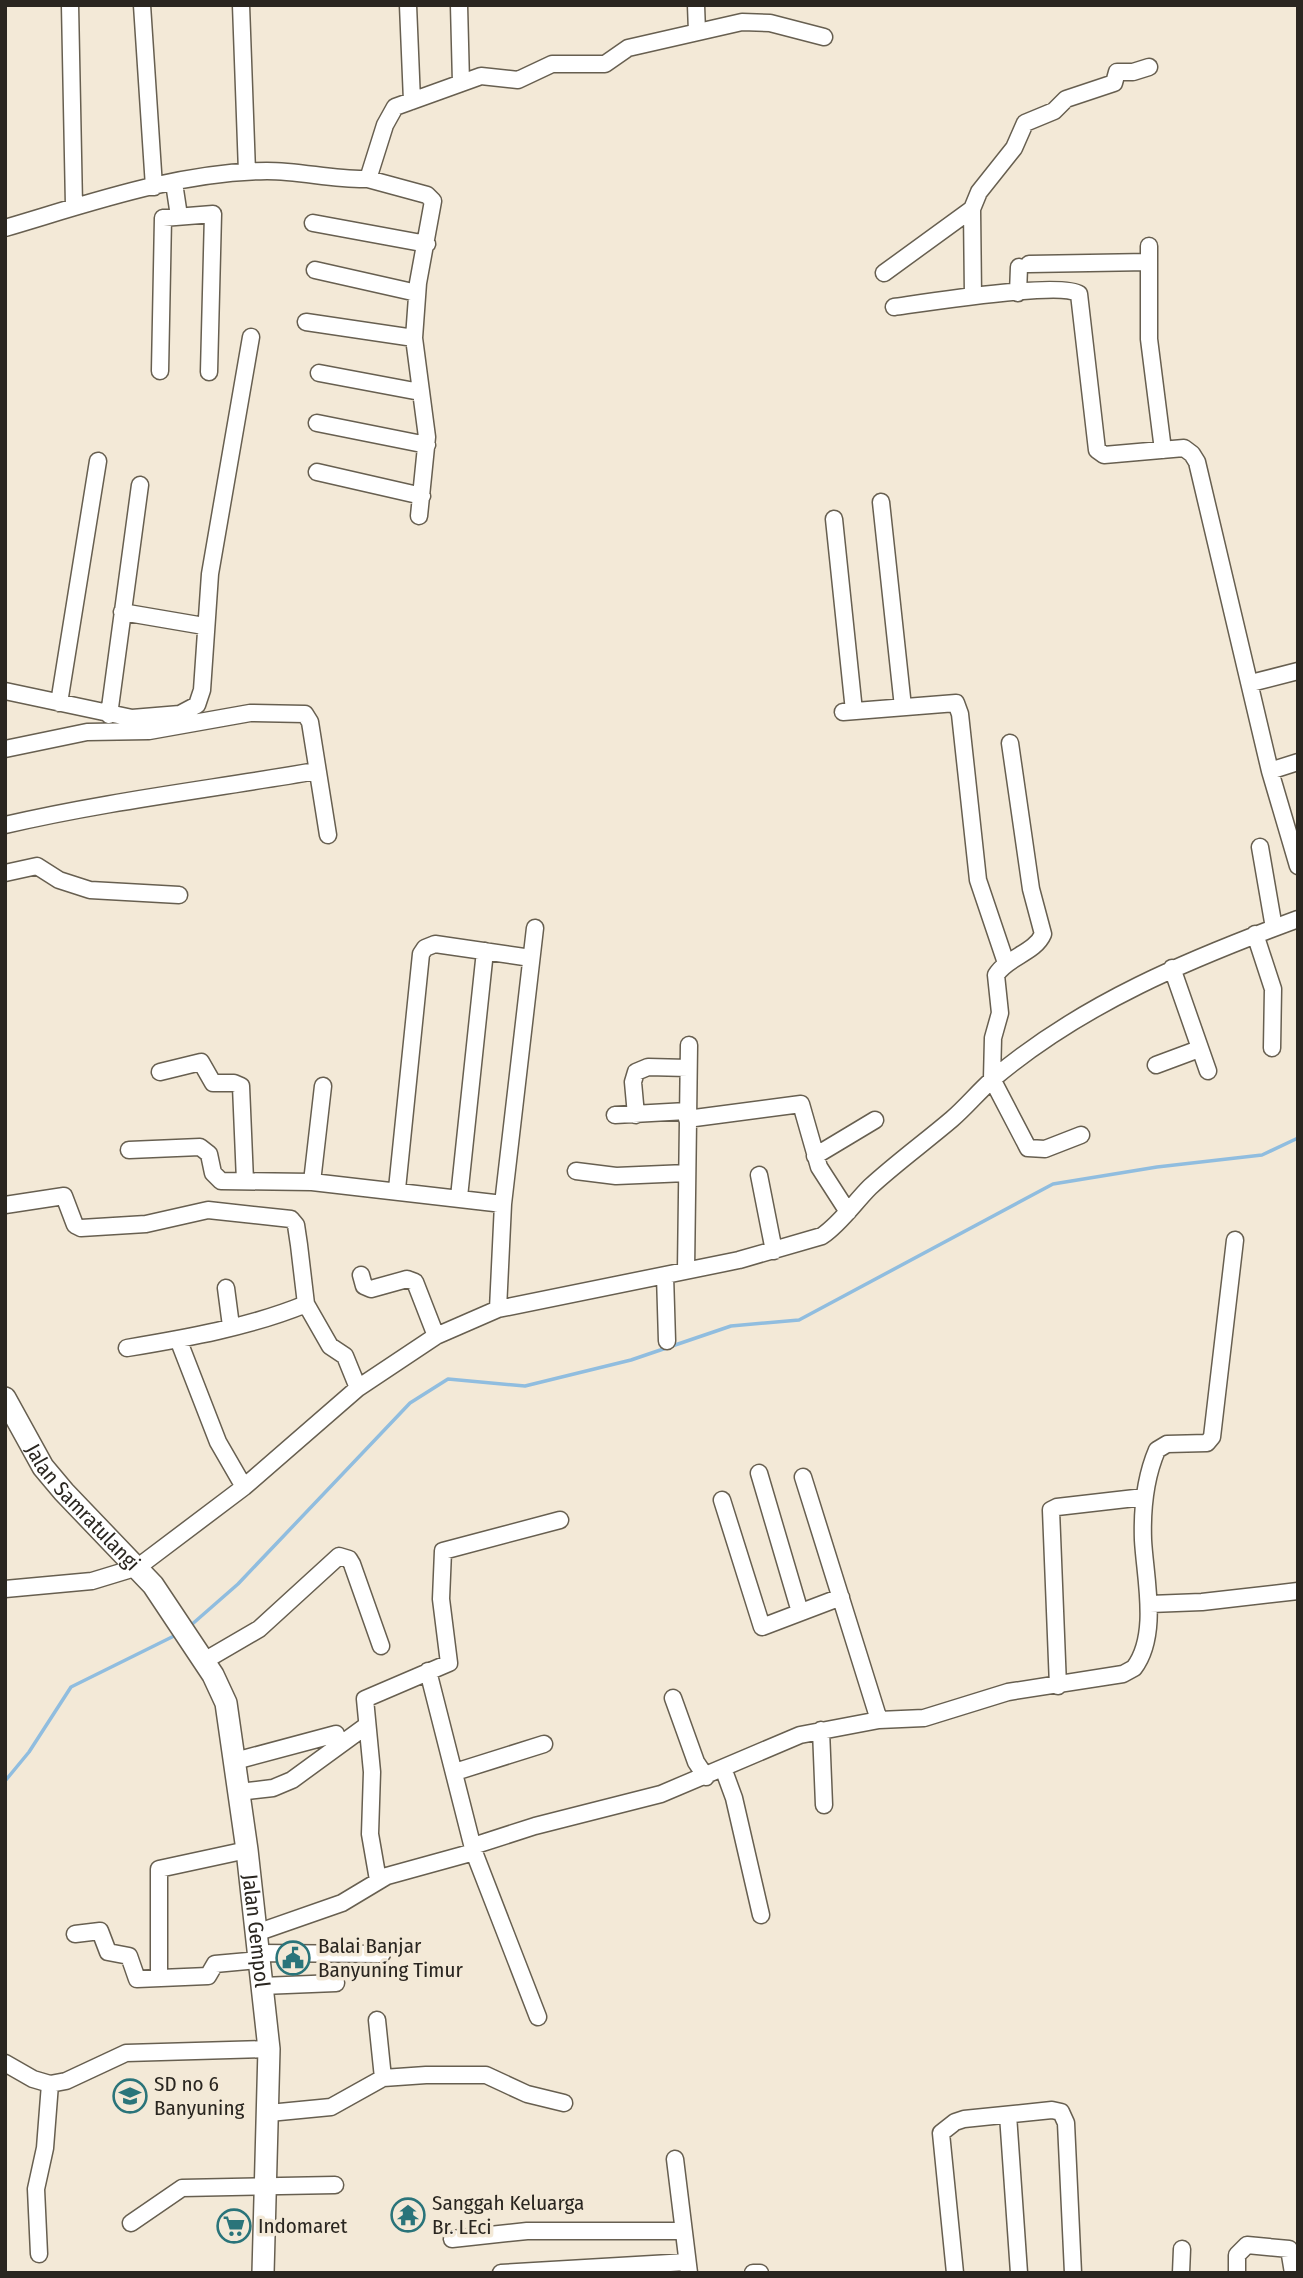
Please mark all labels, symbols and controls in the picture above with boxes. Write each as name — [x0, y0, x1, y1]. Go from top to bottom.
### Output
street label: Jalan Samratulangi — [20, 1439, 145, 1576]
street label: Jalan Gempol — [237, 1873, 275, 1989]
place label: Balai Banjar Banyuning Timur — [318, 1933, 463, 1983]
public building icon: Balai Banjar Banyuning Timur — [274, 1939, 312, 1977]
place label: SD no 6 Banyuning — [154, 2071, 244, 2121]
school or university icon: SD no 6 Banyuning — [111, 2077, 149, 2115]
place label: Sanggah Keluarga Br. LEci — [432, 2190, 584, 2240]
temple icon: Sanggah Keluarga Br. LEci — [389, 2196, 427, 2234]
supermarket icon: Indomaret — [215, 2207, 253, 2245]
place label: Indomaret — [258, 2213, 347, 2239]

